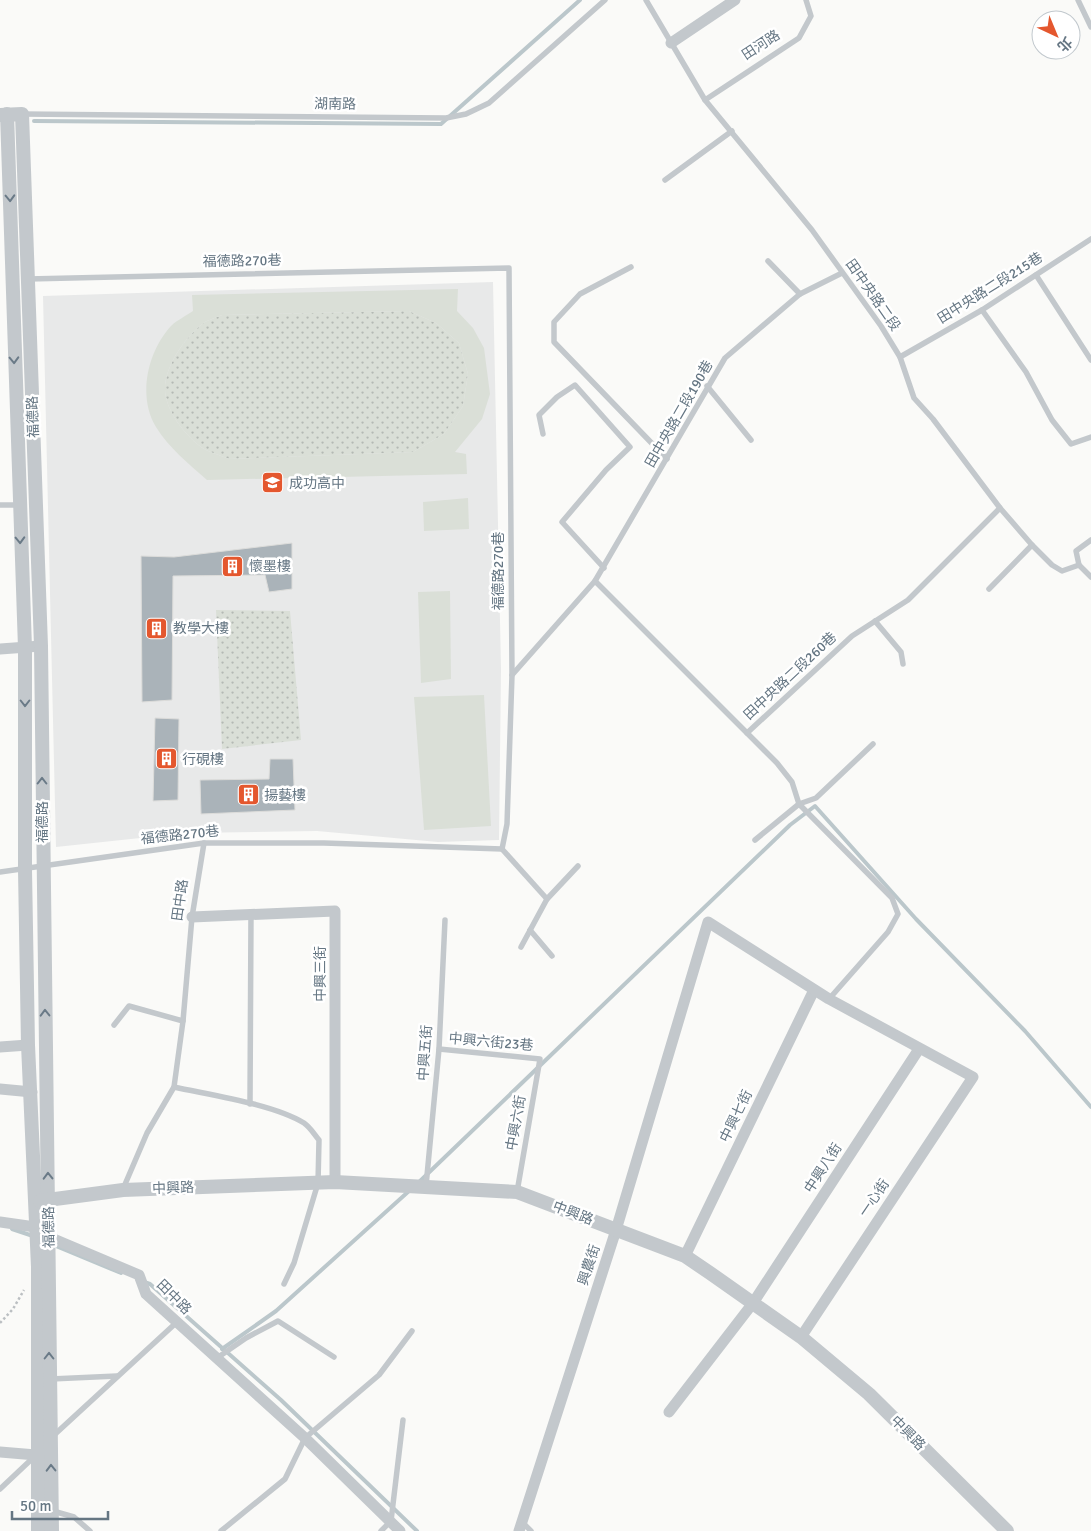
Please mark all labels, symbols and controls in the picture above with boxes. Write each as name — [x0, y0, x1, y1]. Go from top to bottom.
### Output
north arrow — [1031, 10, 1081, 60]
street label: 田河路 — [739, 26, 783, 64]
text: 北 — [1054, 33, 1076, 55]
street label: 湖南路 — [314, 95, 356, 113]
one-way arrow — [4, 194, 15, 202]
street label: 田中央路二段215巷 — [934, 249, 1046, 327]
street label: 福德路270巷 — [203, 252, 281, 270]
street label: 田中央路二段 — [842, 256, 904, 334]
one-way arrow — [9, 357, 20, 365]
street label: 田中央路二段190巷 — [641, 357, 717, 471]
street label: 福德路 — [24, 396, 42, 438]
school or university icon: 成功高中 — [261, 471, 285, 495]
place label: 成功高中 — [289, 475, 345, 492]
street label: 福德路270巷 — [490, 532, 507, 610]
one-way arrow — [15, 537, 26, 545]
building icon: 懷墨樓 — [221, 554, 245, 578]
place label: 懷墨樓 — [249, 558, 291, 575]
building icon: 教學大樓 — [145, 616, 169, 640]
place label: 教學大樓 — [173, 620, 229, 637]
street label: 田中央路二段260巷 — [740, 629, 840, 723]
one-way arrow — [20, 699, 30, 707]
building icon: 行硯樓 — [154, 747, 178, 771]
place label: 行硯樓 — [182, 751, 224, 768]
one-way arrow — [37, 776, 47, 784]
building icon: 揚藝樓 — [236, 783, 260, 807]
place label: 揚藝樓 — [264, 787, 306, 804]
street label: 福德路 — [34, 801, 51, 843]
street label: 福德路270巷 — [140, 822, 220, 848]
street label: 田中路 — [169, 878, 191, 922]
street label: 中興三街 — [312, 946, 329, 1002]
one-way arrow — [40, 1009, 50, 1016]
street label: 中興五街 — [415, 1024, 435, 1082]
street label: 中興六街23巷 — [448, 1030, 534, 1054]
street label: 中興七街 — [716, 1087, 756, 1145]
street label: 中興六街 — [503, 1094, 529, 1152]
street label: 中興八街 — [801, 1140, 845, 1196]
one-way arrow — [43, 1171, 53, 1179]
street label: 一心街 — [855, 1176, 893, 1220]
street label: 中興路 — [152, 1179, 194, 1197]
street label: 中興路 — [550, 1198, 596, 1228]
street label: 福德路 — [40, 1206, 58, 1248]
street label: 興農街 — [574, 1242, 604, 1288]
street label: 田中路 — [153, 1276, 195, 1318]
one-way arrow — [44, 1351, 55, 1359]
street label: 中興路 — [887, 1412, 929, 1454]
one-way arrow — [45, 1463, 56, 1471]
scale bar — [12, 1488, 109, 1520]
text: 50 m — [20, 1497, 51, 1515]

